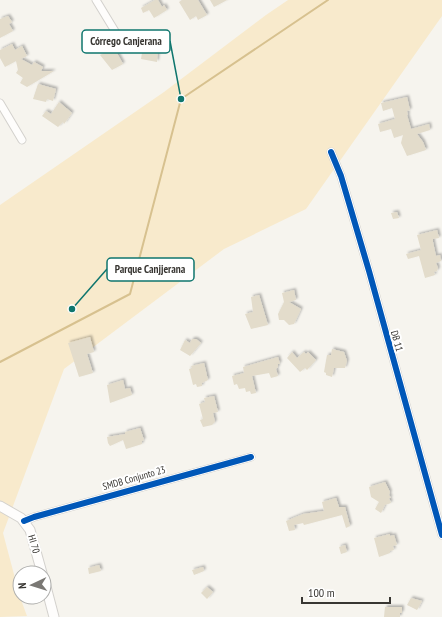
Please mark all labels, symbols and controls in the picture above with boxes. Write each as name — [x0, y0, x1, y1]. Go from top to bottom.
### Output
callout: Córrego Canjerana — [82, 30, 170, 53]
text: Córrego Canjerana — [90, 34, 162, 48]
callout: Parque Canjjerana — [107, 258, 194, 281]
text: Parque Canjjerana — [115, 262, 186, 276]
street label: DB 11 — [388, 329, 406, 353]
street label: SMDB Conjunto 23 — [101, 463, 167, 493]
street label: HI 70 — [25, 533, 43, 555]
north arrow — [12, 565, 52, 605]
scale bar — [302, 579, 390, 605]
text: N — [15, 582, 29, 589]
text: 100 m — [308, 585, 335, 600]

